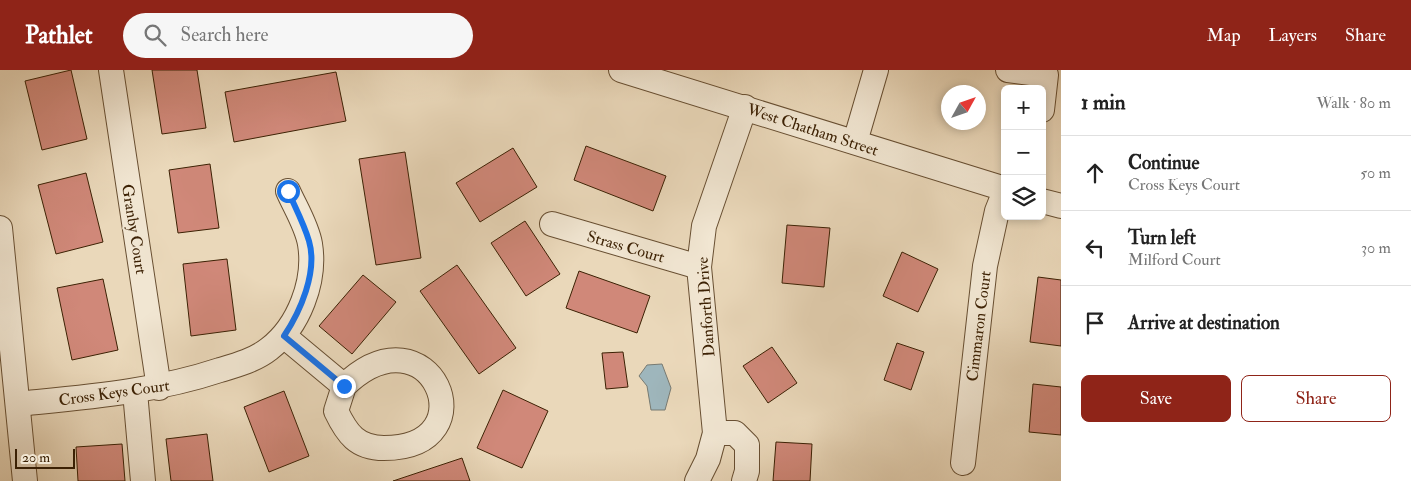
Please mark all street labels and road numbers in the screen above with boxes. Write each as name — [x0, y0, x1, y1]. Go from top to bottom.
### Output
street label: West Chatham Street — [744, 99, 881, 161]
street label: Granby Court — [117, 183, 151, 276]
street label: Strass Court — [585, 226, 667, 268]
street label: Danforth Drive — [693, 256, 719, 358]
street label: Cimmaron Court — [962, 270, 996, 383]
street label: Cross Keys Court — [57, 375, 171, 411]

